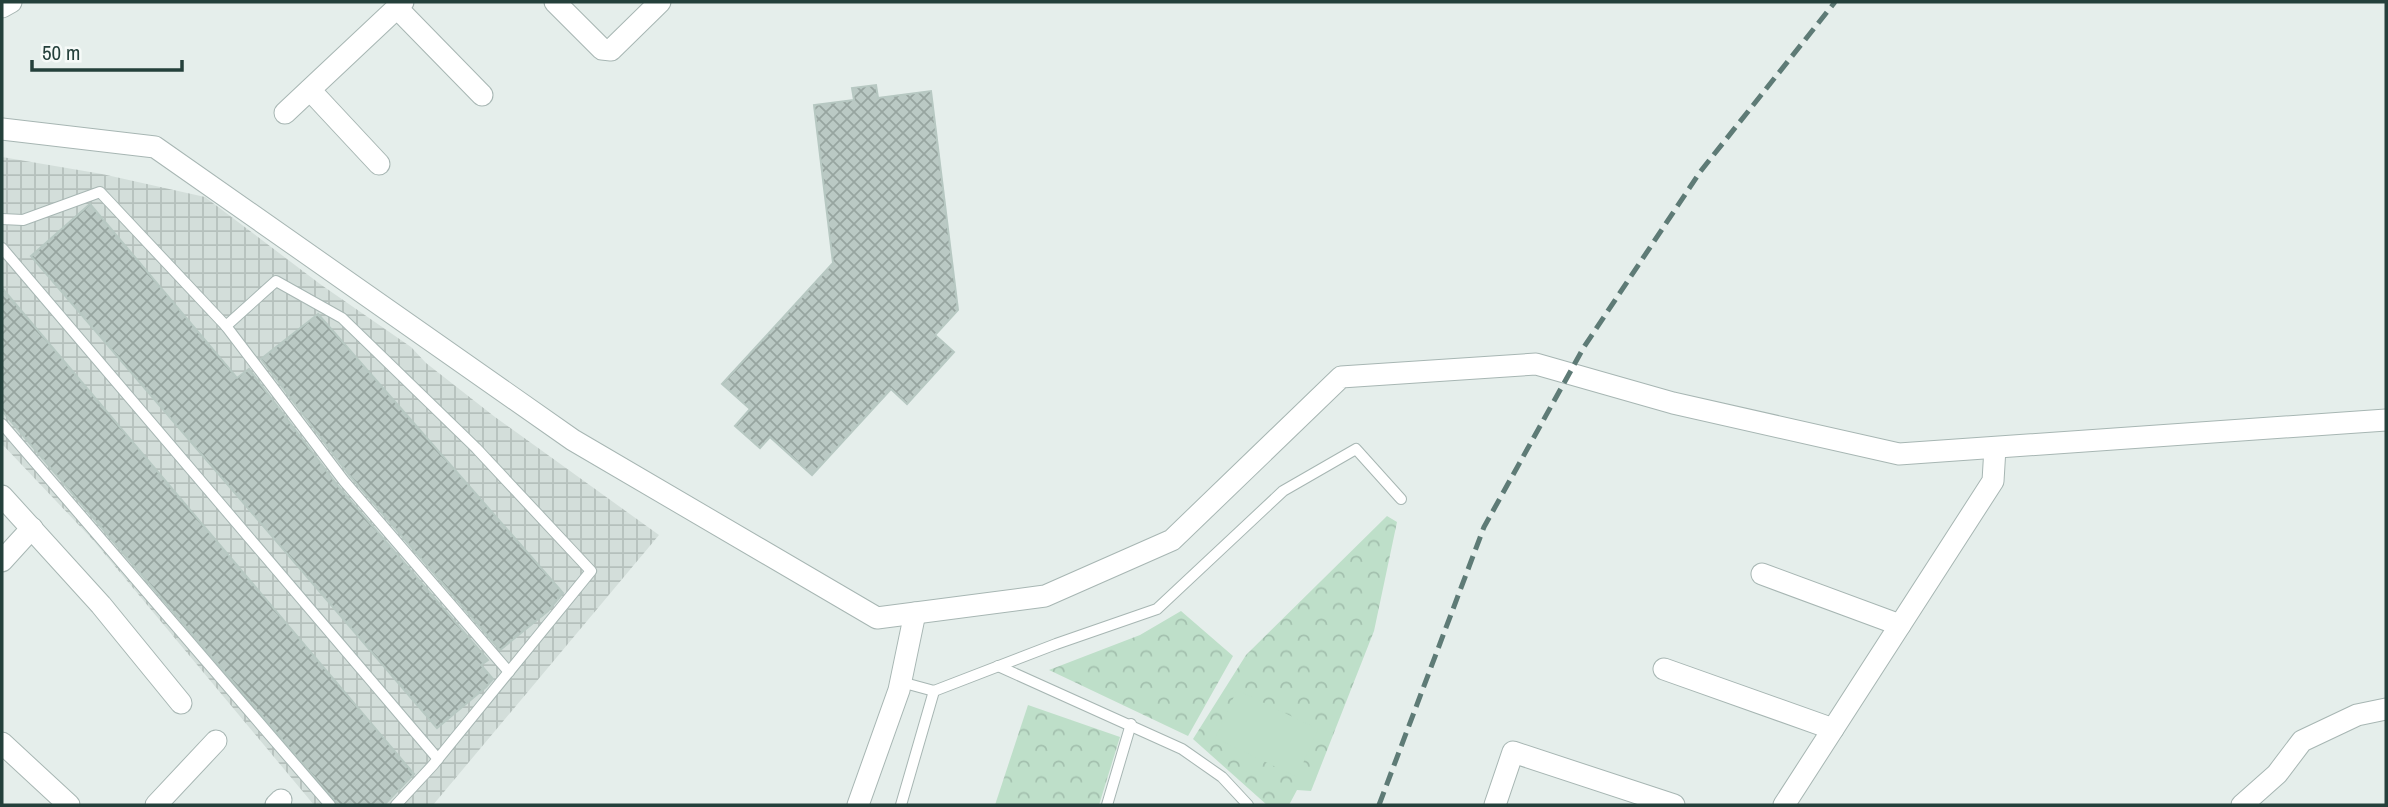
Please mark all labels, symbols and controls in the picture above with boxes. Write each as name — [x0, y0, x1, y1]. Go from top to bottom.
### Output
scale bar — [32, 28, 182, 72]
text: 50 m — [42, 38, 80, 67]

